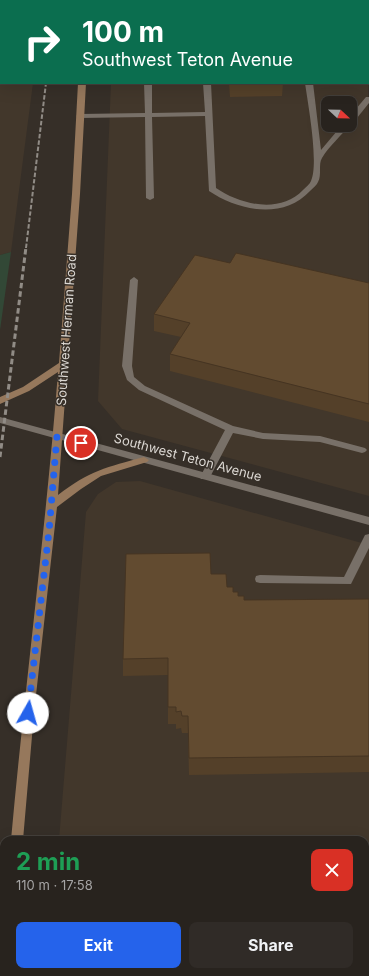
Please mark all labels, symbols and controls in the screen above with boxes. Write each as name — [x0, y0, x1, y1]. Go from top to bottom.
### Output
text: 100 m — [82, 15, 164, 49]
icon: right — [16, 16, 68, 68]
text: Southwest Teton Avenue — [82, 49, 293, 70]
north arrow — [321, 96, 357, 132]
map controls — [321, 96, 357, 132]
street label: Southwest Herman Road — [53, 254, 79, 406]
pin — [64, 426, 98, 460]
street label: Southwest Teton Avenue — [112, 430, 264, 484]
icon: arrive — [70, 432, 92, 454]
position arrow — [7, 692, 49, 734]
text: 2 min — [16, 847, 80, 876]
button: close — [311, 849, 353, 891]
text: 110 m · 17:58 — [16, 877, 93, 893]
button: Exit — [16, 922, 181, 968]
button: Share — [189, 922, 353, 968]

